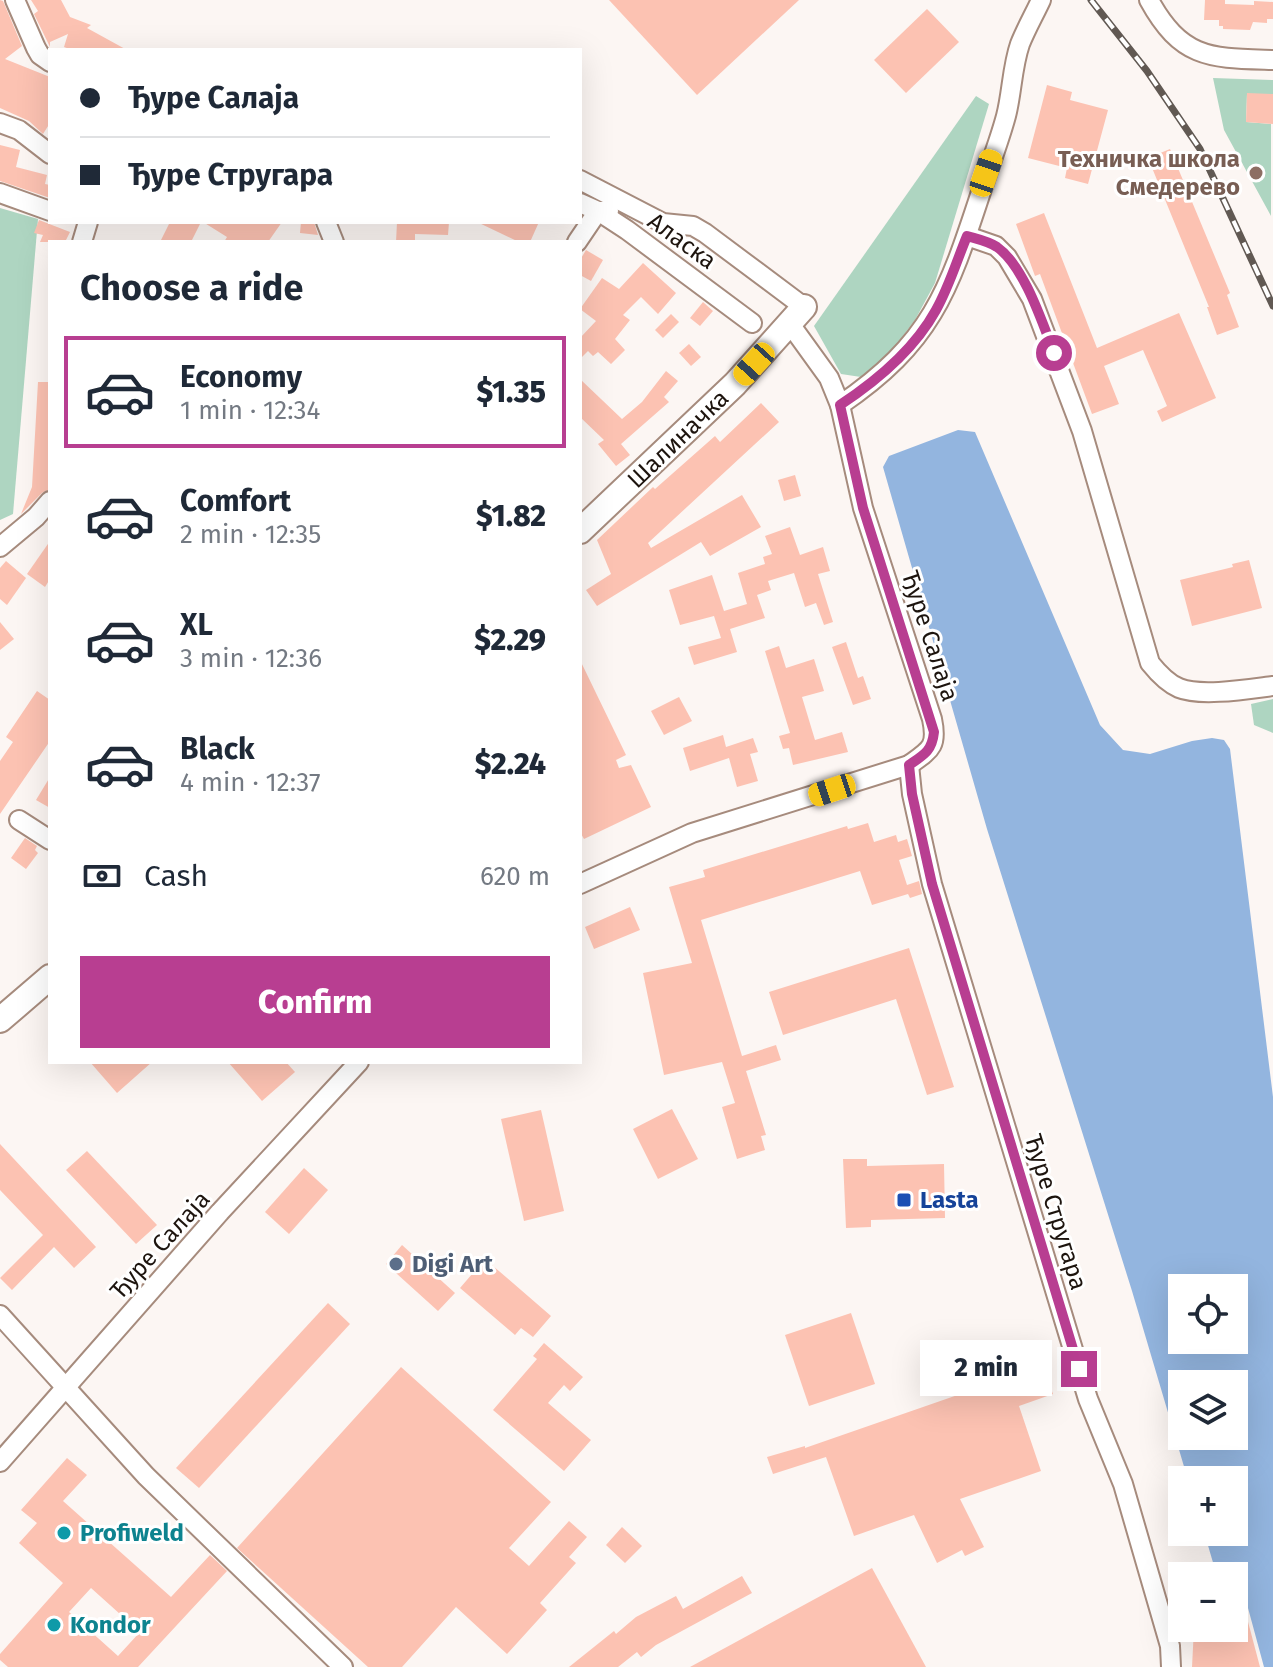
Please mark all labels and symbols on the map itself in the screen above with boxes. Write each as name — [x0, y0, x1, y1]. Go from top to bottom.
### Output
place label: Техничка школа Смедерево — [1058, 145, 1240, 201]
car — [967, 146, 1005, 200]
marker: Техничка школа Смедерево — [1247, 164, 1265, 182]
street label: Аласка — [643, 207, 721, 275]
route start — [1036, 335, 1072, 371]
car — [729, 338, 779, 390]
street label: Шалиначка — [622, 384, 734, 494]
street label: Ђуре Салаја — [896, 567, 964, 705]
car — [805, 771, 859, 809]
street label: Ђуре Стругара — [1019, 1131, 1093, 1293]
street label: Ђуре Салаја — [104, 1185, 216, 1305]
place label: Lasta — [920, 1186, 979, 1214]
marker: Lasta — [895, 1191, 913, 1209]
place label: Digi Art — [412, 1250, 494, 1278]
marker: Digi Art — [387, 1255, 405, 1273]
callout: 2 min — [919, 1341, 1051, 1397]
route end — [1061, 1351, 1097, 1387]
place label: Profiweld — [80, 1519, 184, 1547]
marker: Profiweld — [55, 1524, 73, 1542]
place label: Kondor — [70, 1611, 151, 1639]
marker: Kondor — [45, 1616, 63, 1634]

